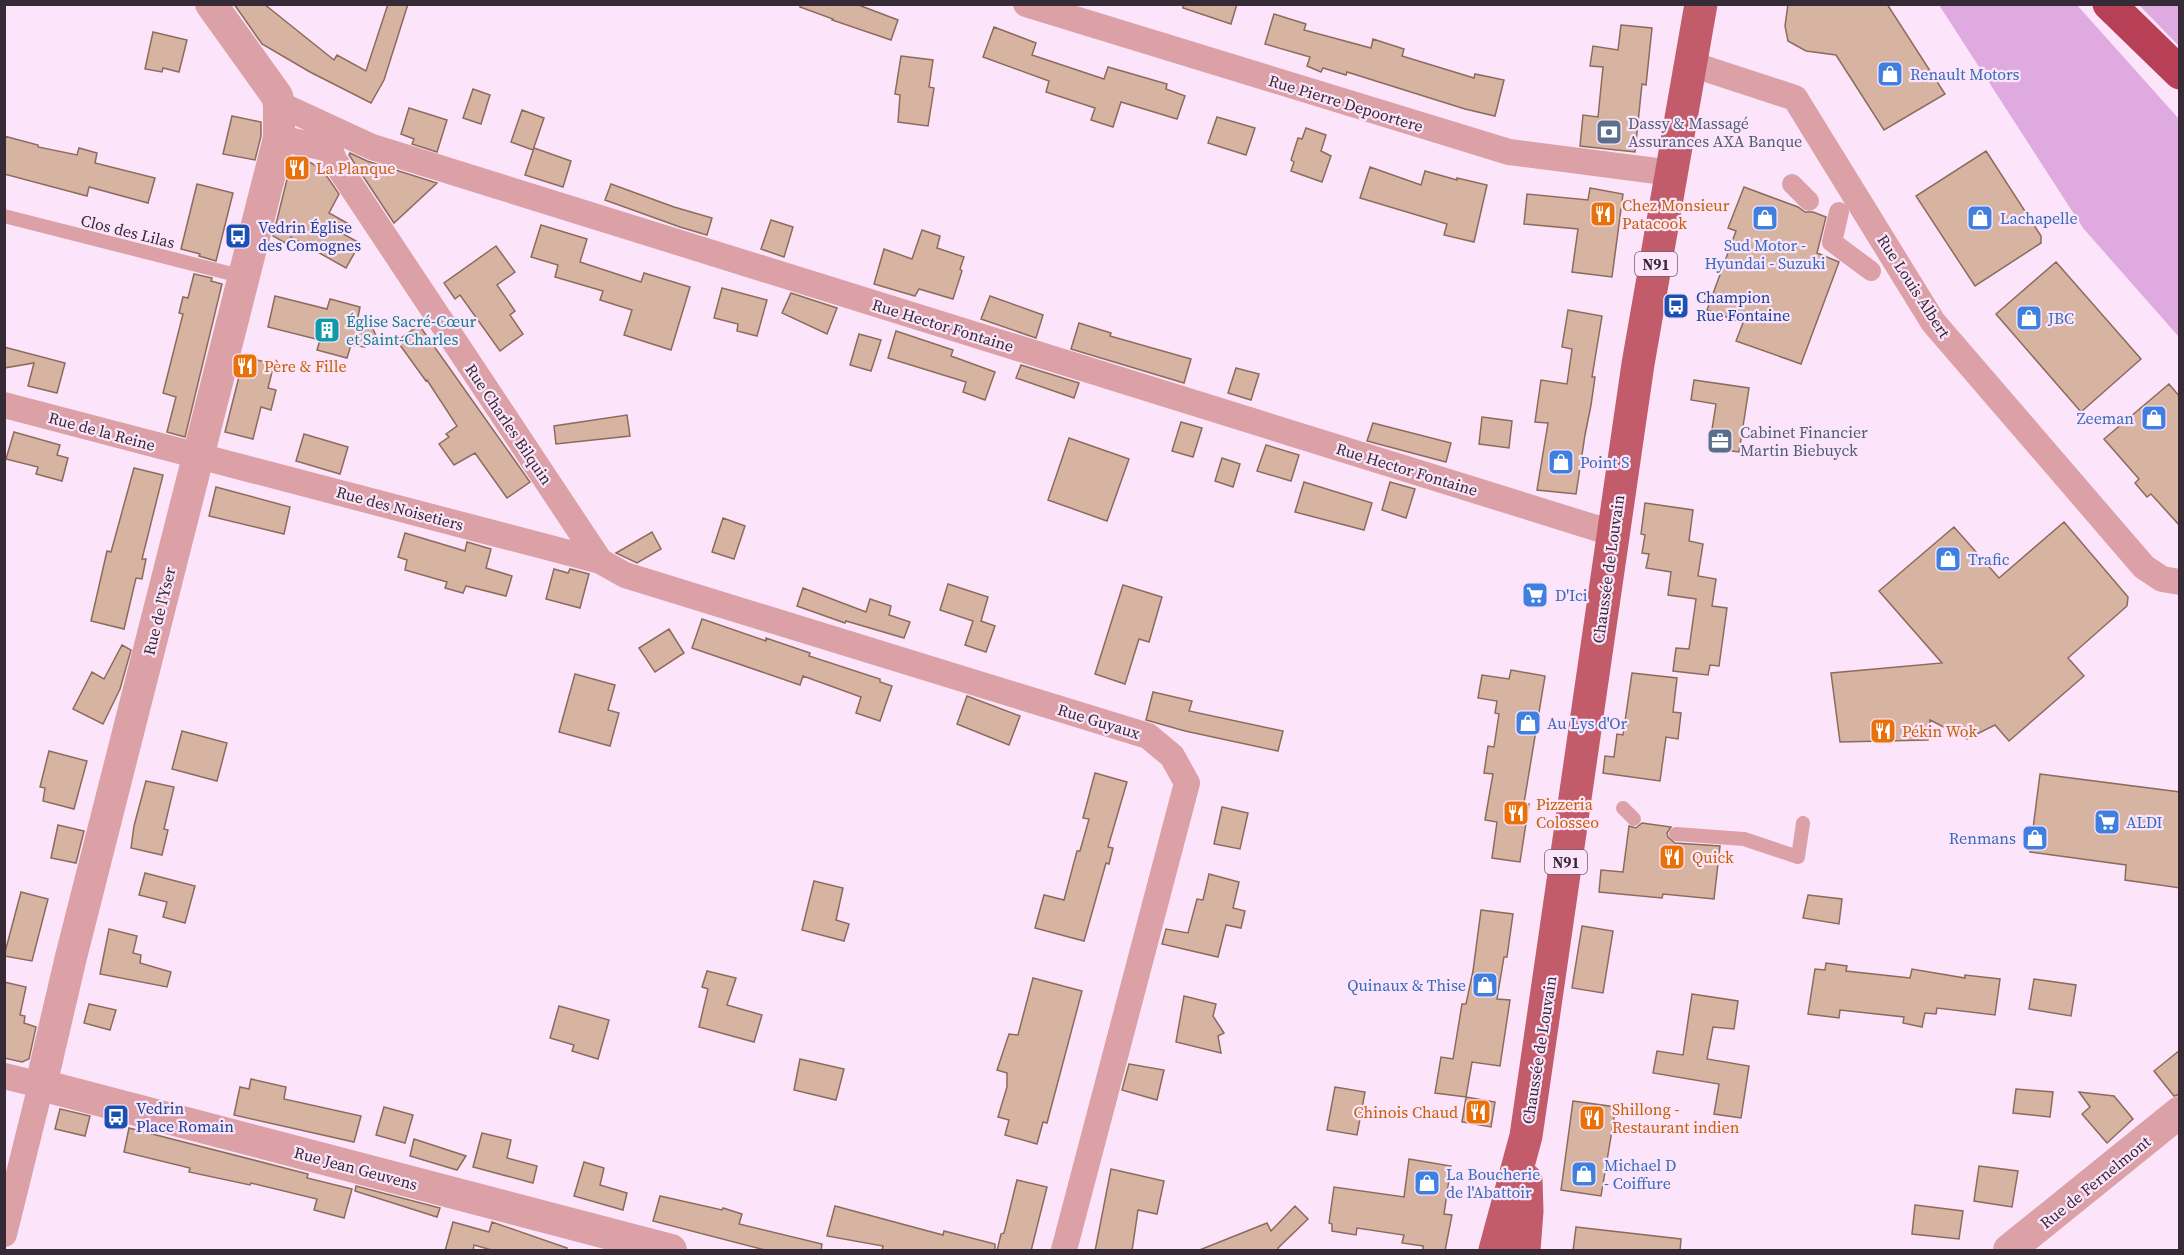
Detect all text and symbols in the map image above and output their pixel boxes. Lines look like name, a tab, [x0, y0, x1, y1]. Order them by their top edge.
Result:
shop icon: Renault Motors	[1875, 59, 1905, 89]
place label: Renault Motors	[1910, 63, 2020, 85]
street label: Rue Pierre Depoortere	[1266, 69, 1426, 137]
place label: Dassy & Massagé Assurances AXA Banque	[1628, 112, 1802, 152]
bank icon: Dassy & Massagé Assurances AXA Banque	[1594, 117, 1624, 147]
restaurant icon: La Planque	[282, 153, 312, 183]
place label: La Planque	[316, 157, 395, 179]
place label: Chez Monsieur Patacook	[1622, 194, 1730, 234]
restaurant icon: Chez Monsieur Patacook	[1588, 199, 1618, 229]
shop icon: Sud Motor - Hyundai - Suzuki	[1750, 203, 1780, 233]
shop icon: Lachapelle	[1965, 203, 1995, 233]
place label: Lachapelle	[2000, 207, 2078, 229]
street label: Clos des Lilas	[79, 209, 177, 253]
place label: Vedrin Église des Comognes	[258, 216, 361, 256]
bus stop icon: Vedrin Église des Comognes	[223, 221, 253, 251]
street label: Rue Louis Albert	[1872, 230, 1956, 343]
place label: Sud Motor - Hyundai - Suzuki	[1704, 234, 1826, 274]
road number: N91	[1635, 252, 1677, 276]
place label: Champion Rue Fontaine	[1696, 286, 1790, 326]
bus stop icon: Champion Rue Fontaine	[1661, 291, 1691, 321]
street label: Rue Hector Fontaine	[869, 293, 1017, 357]
shop icon: JBC	[2014, 303, 2044, 333]
place label: JBC	[2047, 307, 2074, 329]
place label: Église Sacré-Cœur et Saint-Charles	[346, 310, 477, 350]
building icon: Église Sacré-Cœur et Saint-Charles	[312, 315, 342, 345]
restaurant icon: Père & Fille	[230, 351, 260, 381]
place label: Père & Fille	[264, 355, 347, 377]
street label: Rue Charles Bilquin	[460, 359, 558, 489]
shop icon: Zeeman	[2139, 403, 2169, 433]
street label: Rue de la Reine	[46, 406, 158, 456]
place label: Zeeman	[2077, 407, 2134, 429]
place label: Cabinet Financier Martin Biebuyck	[1740, 421, 1868, 461]
office icon: Cabinet Financier Martin Biebuyck	[1705, 426, 1735, 456]
street label: Rue Hector Fontaine	[1333, 437, 1481, 501]
shop icon: Point S	[1546, 447, 1576, 477]
place label: Point S	[1580, 451, 1629, 473]
street label: Rue des Noisetiers	[334, 480, 466, 536]
street label: Chaussée de Louvain	[1587, 493, 1629, 645]
shop icon: Trafic	[1933, 544, 1963, 574]
place label: Trafic	[1968, 548, 2010, 570]
street label: Rue de l'Yser	[137, 564, 181, 657]
supermarket icon: D'Ici	[1520, 580, 1550, 610]
place label: D'Ici	[1555, 584, 1588, 606]
street label: Rue Guyaux	[1055, 698, 1143, 744]
shop icon: Au Lys d'Or	[1513, 708, 1543, 738]
place label: Au Lys d'Or	[1547, 712, 1628, 734]
restaurant icon: Pékin Wok	[1868, 716, 1898, 746]
place label: Pékin Wok	[1902, 720, 1977, 742]
place label: Pizzeria Colosseo	[1536, 793, 1599, 833]
restaurant icon: Pizzeria Colosseo	[1501, 798, 1531, 828]
supermarket icon: ALDI	[2092, 807, 2122, 837]
place label: ALDI	[2126, 811, 2163, 833]
shop icon: Renmans	[2020, 823, 2050, 853]
place label: Renmans	[1949, 827, 2016, 849]
restaurant icon: Quick	[1657, 842, 1687, 872]
place label: Quick	[1692, 846, 1734, 868]
road number: N91	[1545, 850, 1587, 874]
shop icon: Quinaux & Thise	[1470, 970, 1500, 1000]
place label: Quinaux & Thise	[1347, 974, 1466, 996]
street label: Chaussée de Louvain	[1516, 974, 1562, 1126]
place label: Vedrin Place Romain	[136, 1097, 234, 1137]
restaurant icon: Chinois Chaud	[1463, 1097, 1493, 1127]
place label: Shillong - Restaurant indien	[1612, 1098, 1740, 1138]
place label: Chinois Chaud	[1354, 1101, 1458, 1123]
bus stop icon: Vedrin Place Romain	[101, 1102, 131, 1132]
restaurant icon: Shillong - Restaurant indien	[1577, 1103, 1607, 1133]
street label: Rue de Fernelmont	[2035, 1130, 2155, 1233]
street label: Rue Jean Geuvens	[292, 1141, 420, 1195]
place label: Michael D - Coiffure	[1604, 1154, 1676, 1194]
shop icon: Michael D - Coiffure	[1569, 1159, 1599, 1189]
place label: La Boucherie de l'Abattoir	[1446, 1163, 1540, 1203]
shop icon: La Boucherie de l'Abattoir	[1412, 1168, 1442, 1198]

